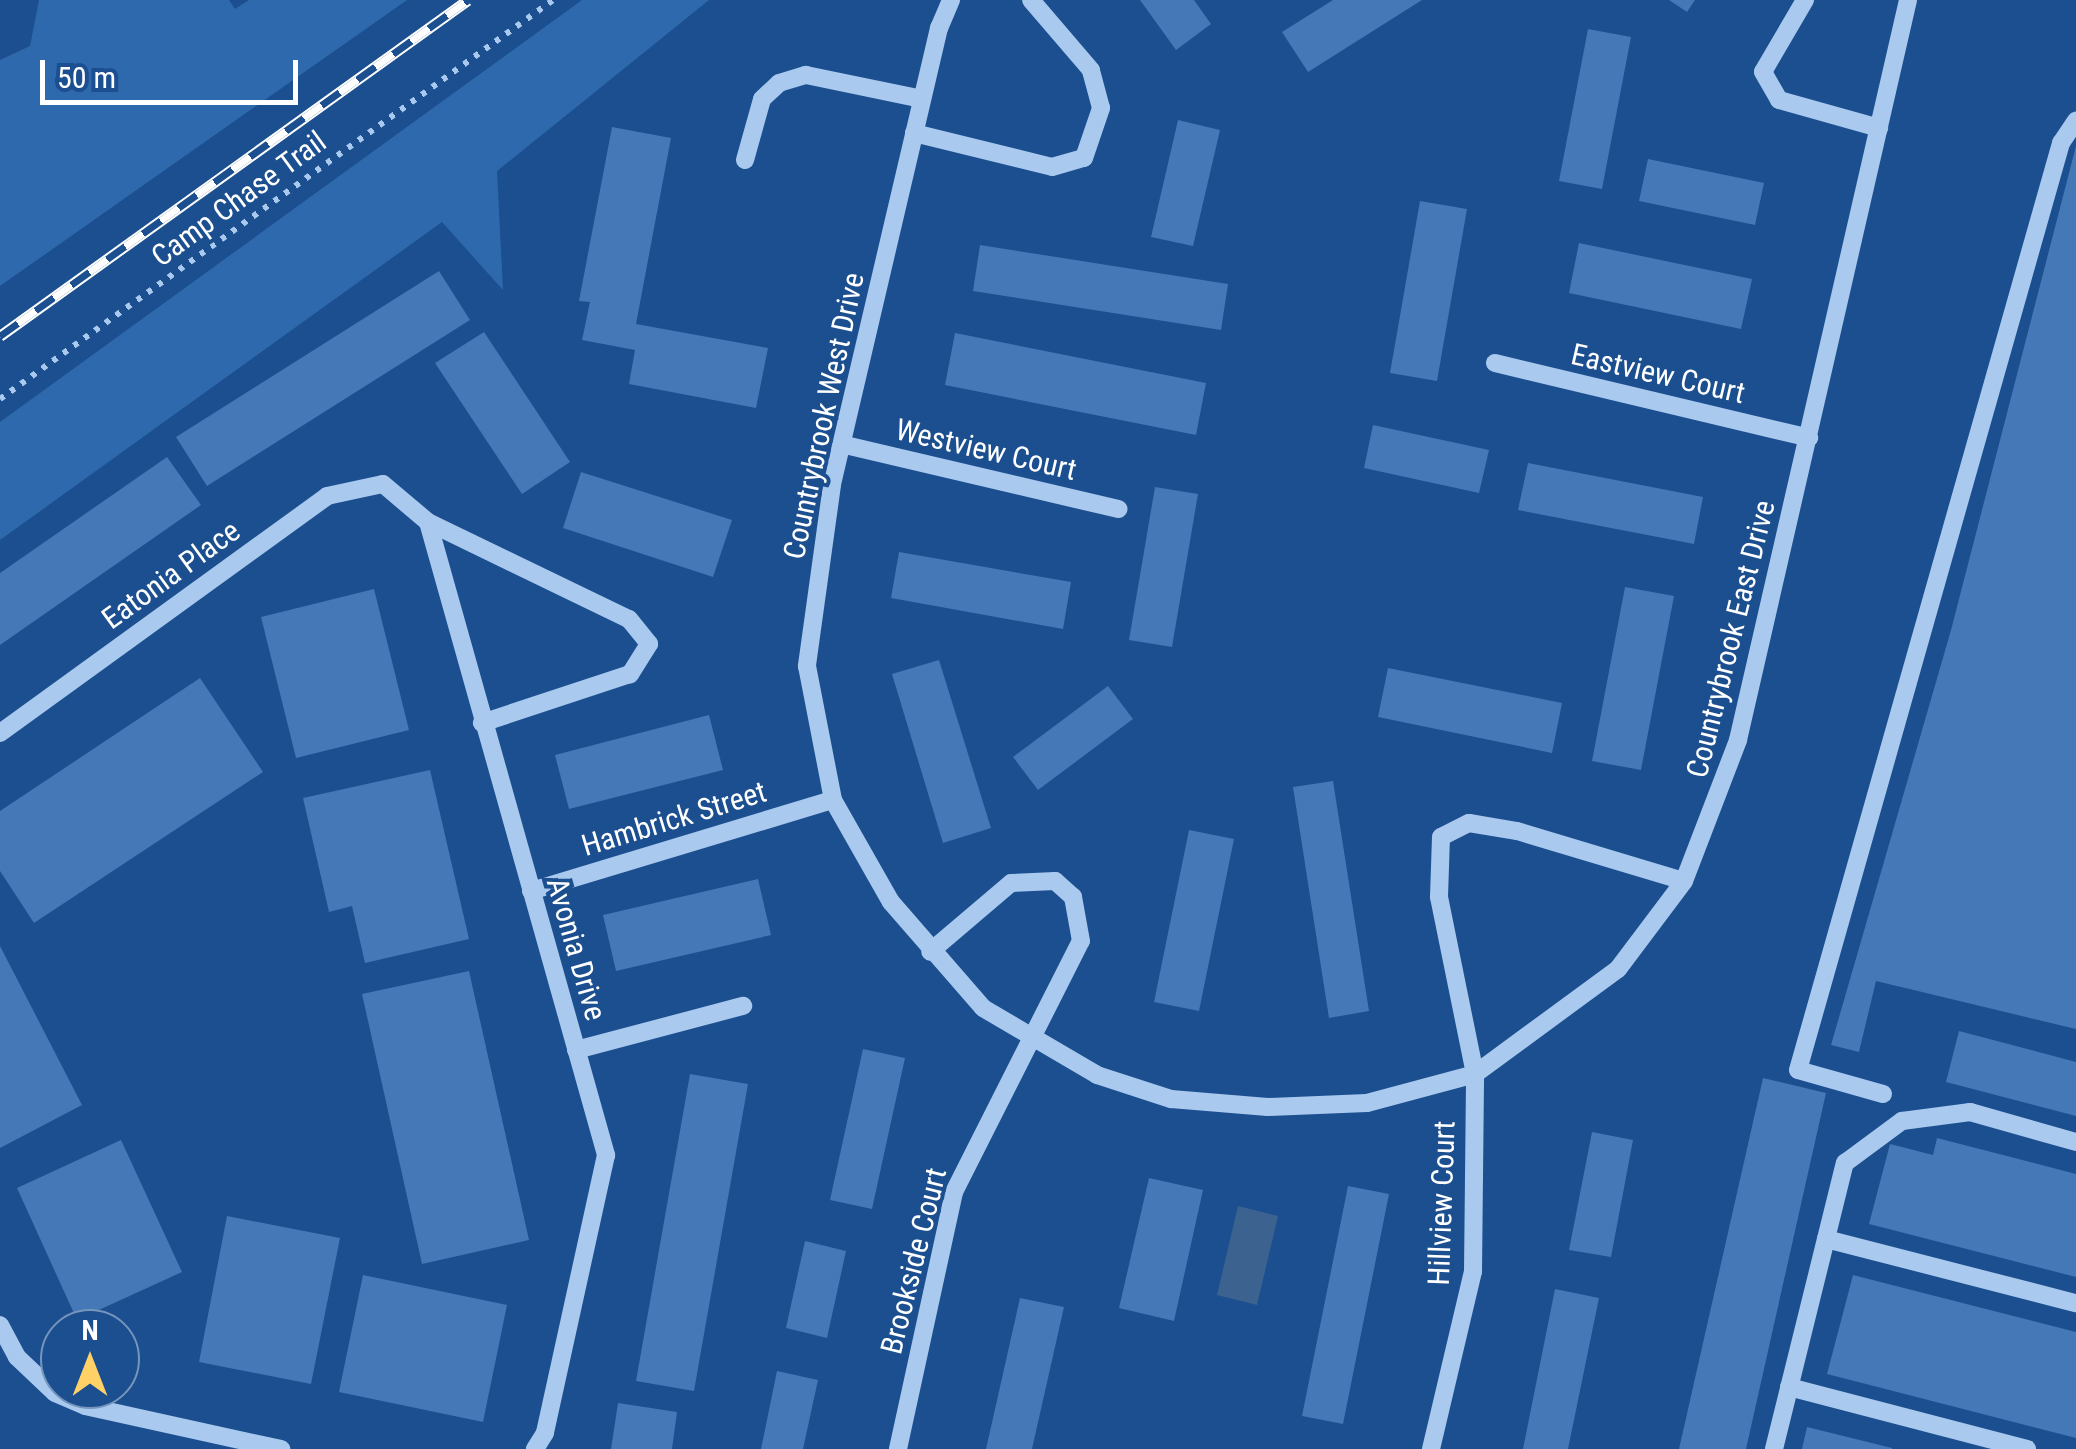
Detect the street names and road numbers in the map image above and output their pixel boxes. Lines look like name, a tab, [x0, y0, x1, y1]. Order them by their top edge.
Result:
street label: Camp Chase Trail	[145, 123, 333, 275]
street label: Countrybrook West Drive	[776, 270, 872, 562]
street label: Eastview Court	[1568, 337, 1748, 411]
street label: Westview Court	[892, 412, 1080, 488]
street label: Countrybrook East Drive	[1679, 497, 1783, 781]
street label: Eatonia Place	[95, 513, 247, 637]
street label: Hambrick Street	[577, 774, 771, 864]
street label: Avonia Drive	[538, 873, 614, 1025]
street label: Hillview Court	[1421, 1120, 1463, 1286]
street label: Brookside Court	[873, 1164, 955, 1358]

